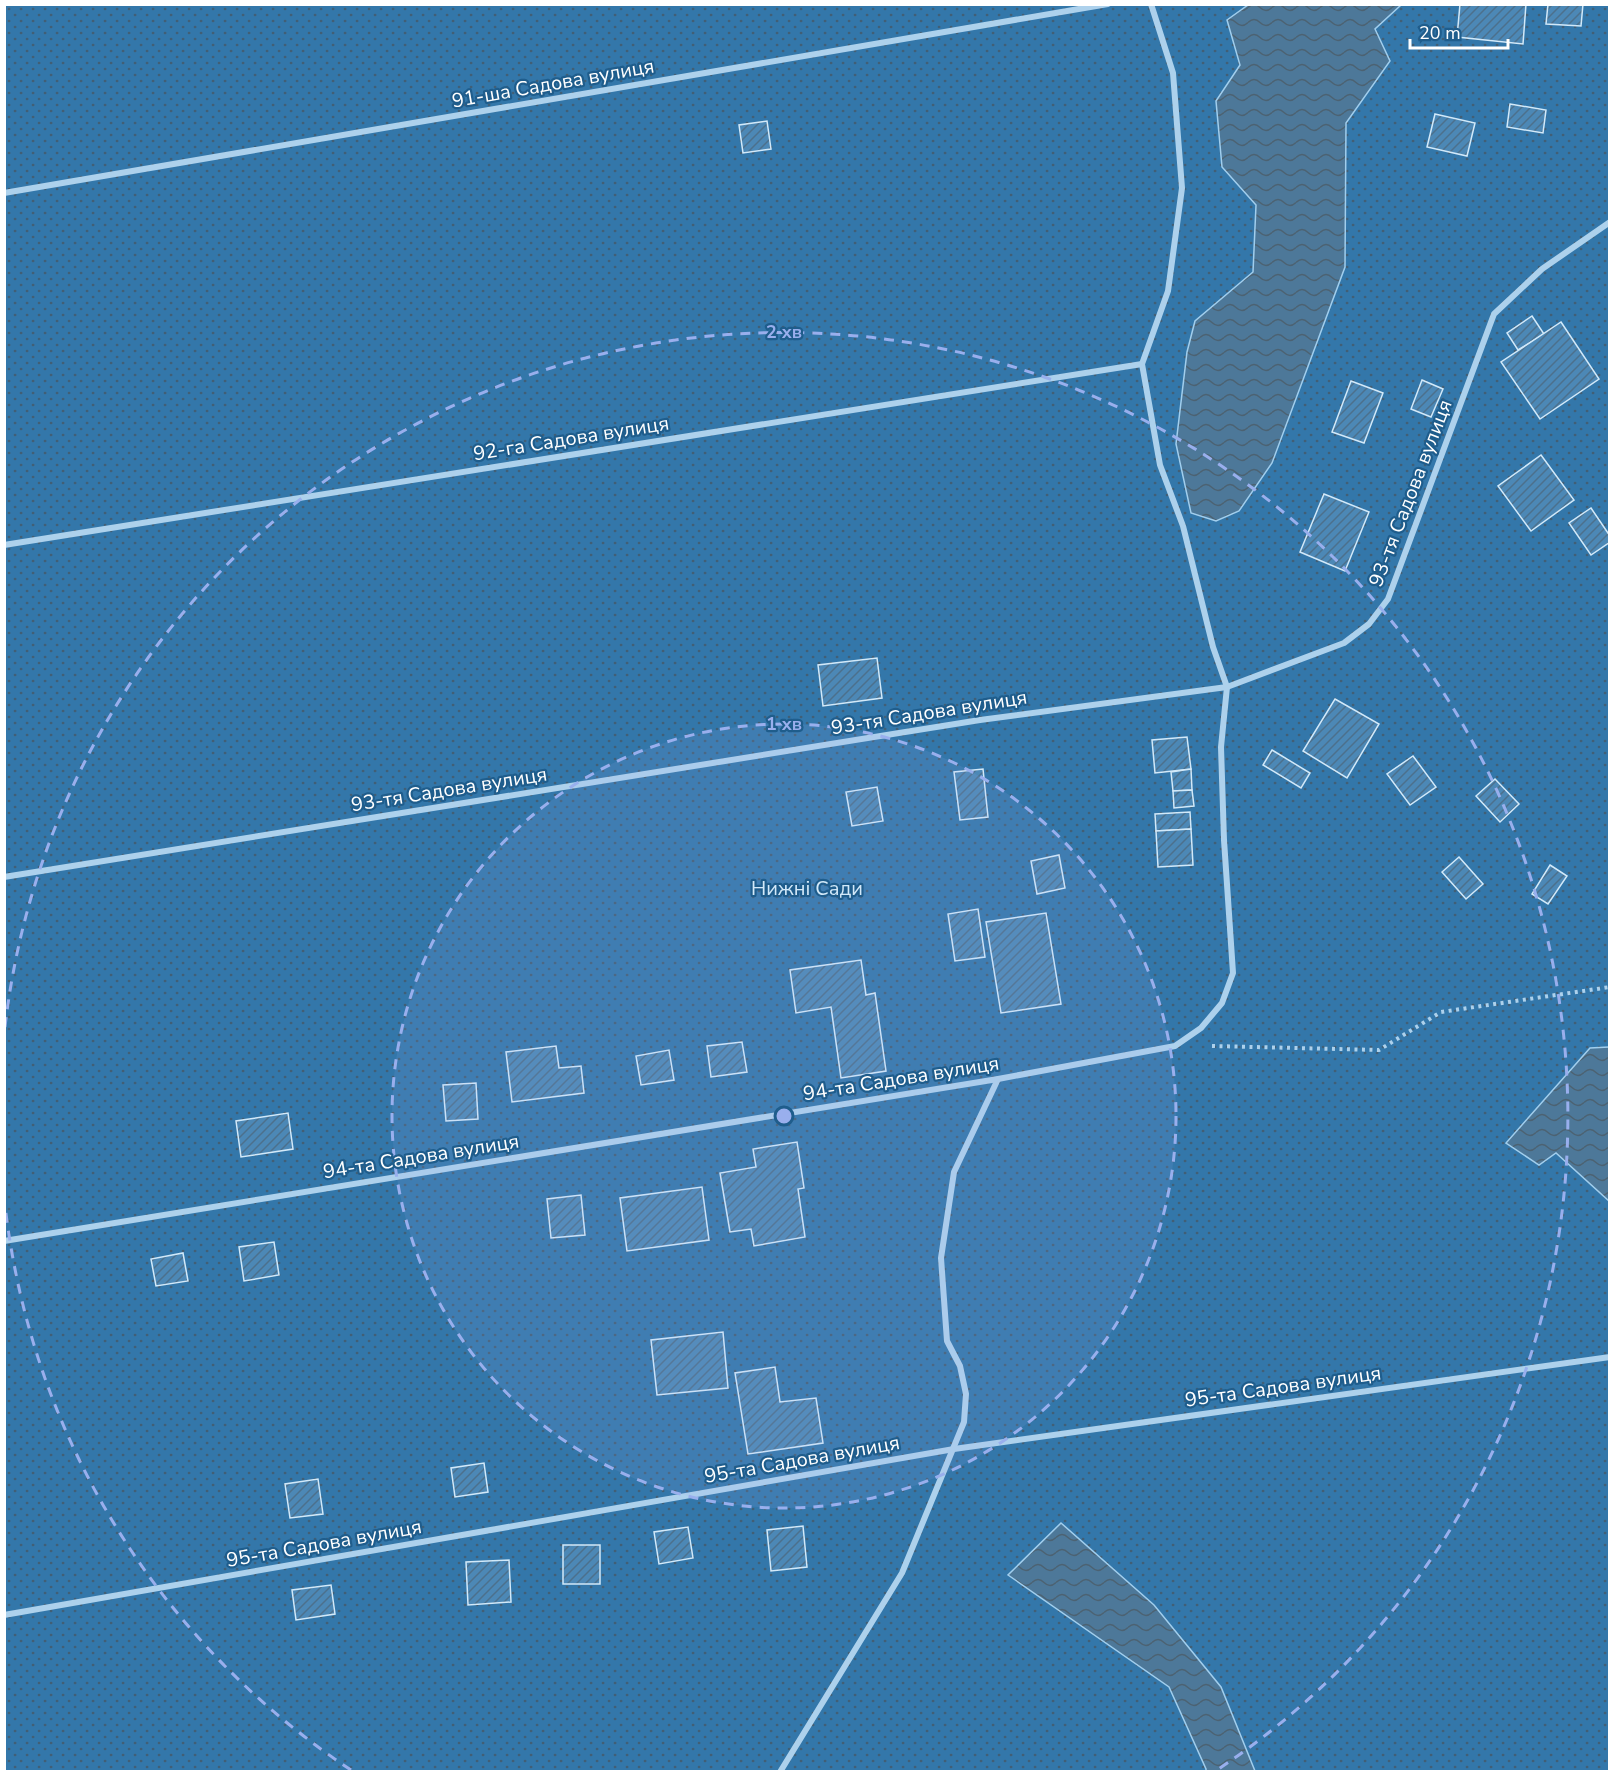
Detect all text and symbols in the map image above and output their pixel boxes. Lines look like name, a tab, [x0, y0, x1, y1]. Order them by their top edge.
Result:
scale bar	[1410, 12, 1508, 50]
text: 20 m	[1419, 21, 1461, 45]
street label: 91-ша Садова вулиця	[450, 52, 656, 115]
text: 2 хв	[766, 320, 802, 344]
street label: 93-тя Садова вулиця	[1362, 396, 1459, 590]
street label: 92-га Садова вулиця	[471, 410, 671, 467]
street label: 93-тя Садова вулиця	[829, 684, 1029, 741]
text: 1 хв	[766, 712, 802, 736]
street label: 93-тя Садова вулиця	[349, 761, 549, 818]
park label: Нижні Сади	[751, 875, 863, 902]
street label: 94-та Садова вулиця	[801, 1050, 1001, 1107]
centre of rings	[774, 1106, 794, 1126]
street label: 94-та Садова вулиця	[321, 1128, 521, 1185]
street label: 95-та Садова вулиця	[1183, 1359, 1383, 1414]
street label: 95-та Садова вулиця	[702, 1429, 902, 1490]
street label: 95-та Садова вулиця	[224, 1513, 424, 1574]

